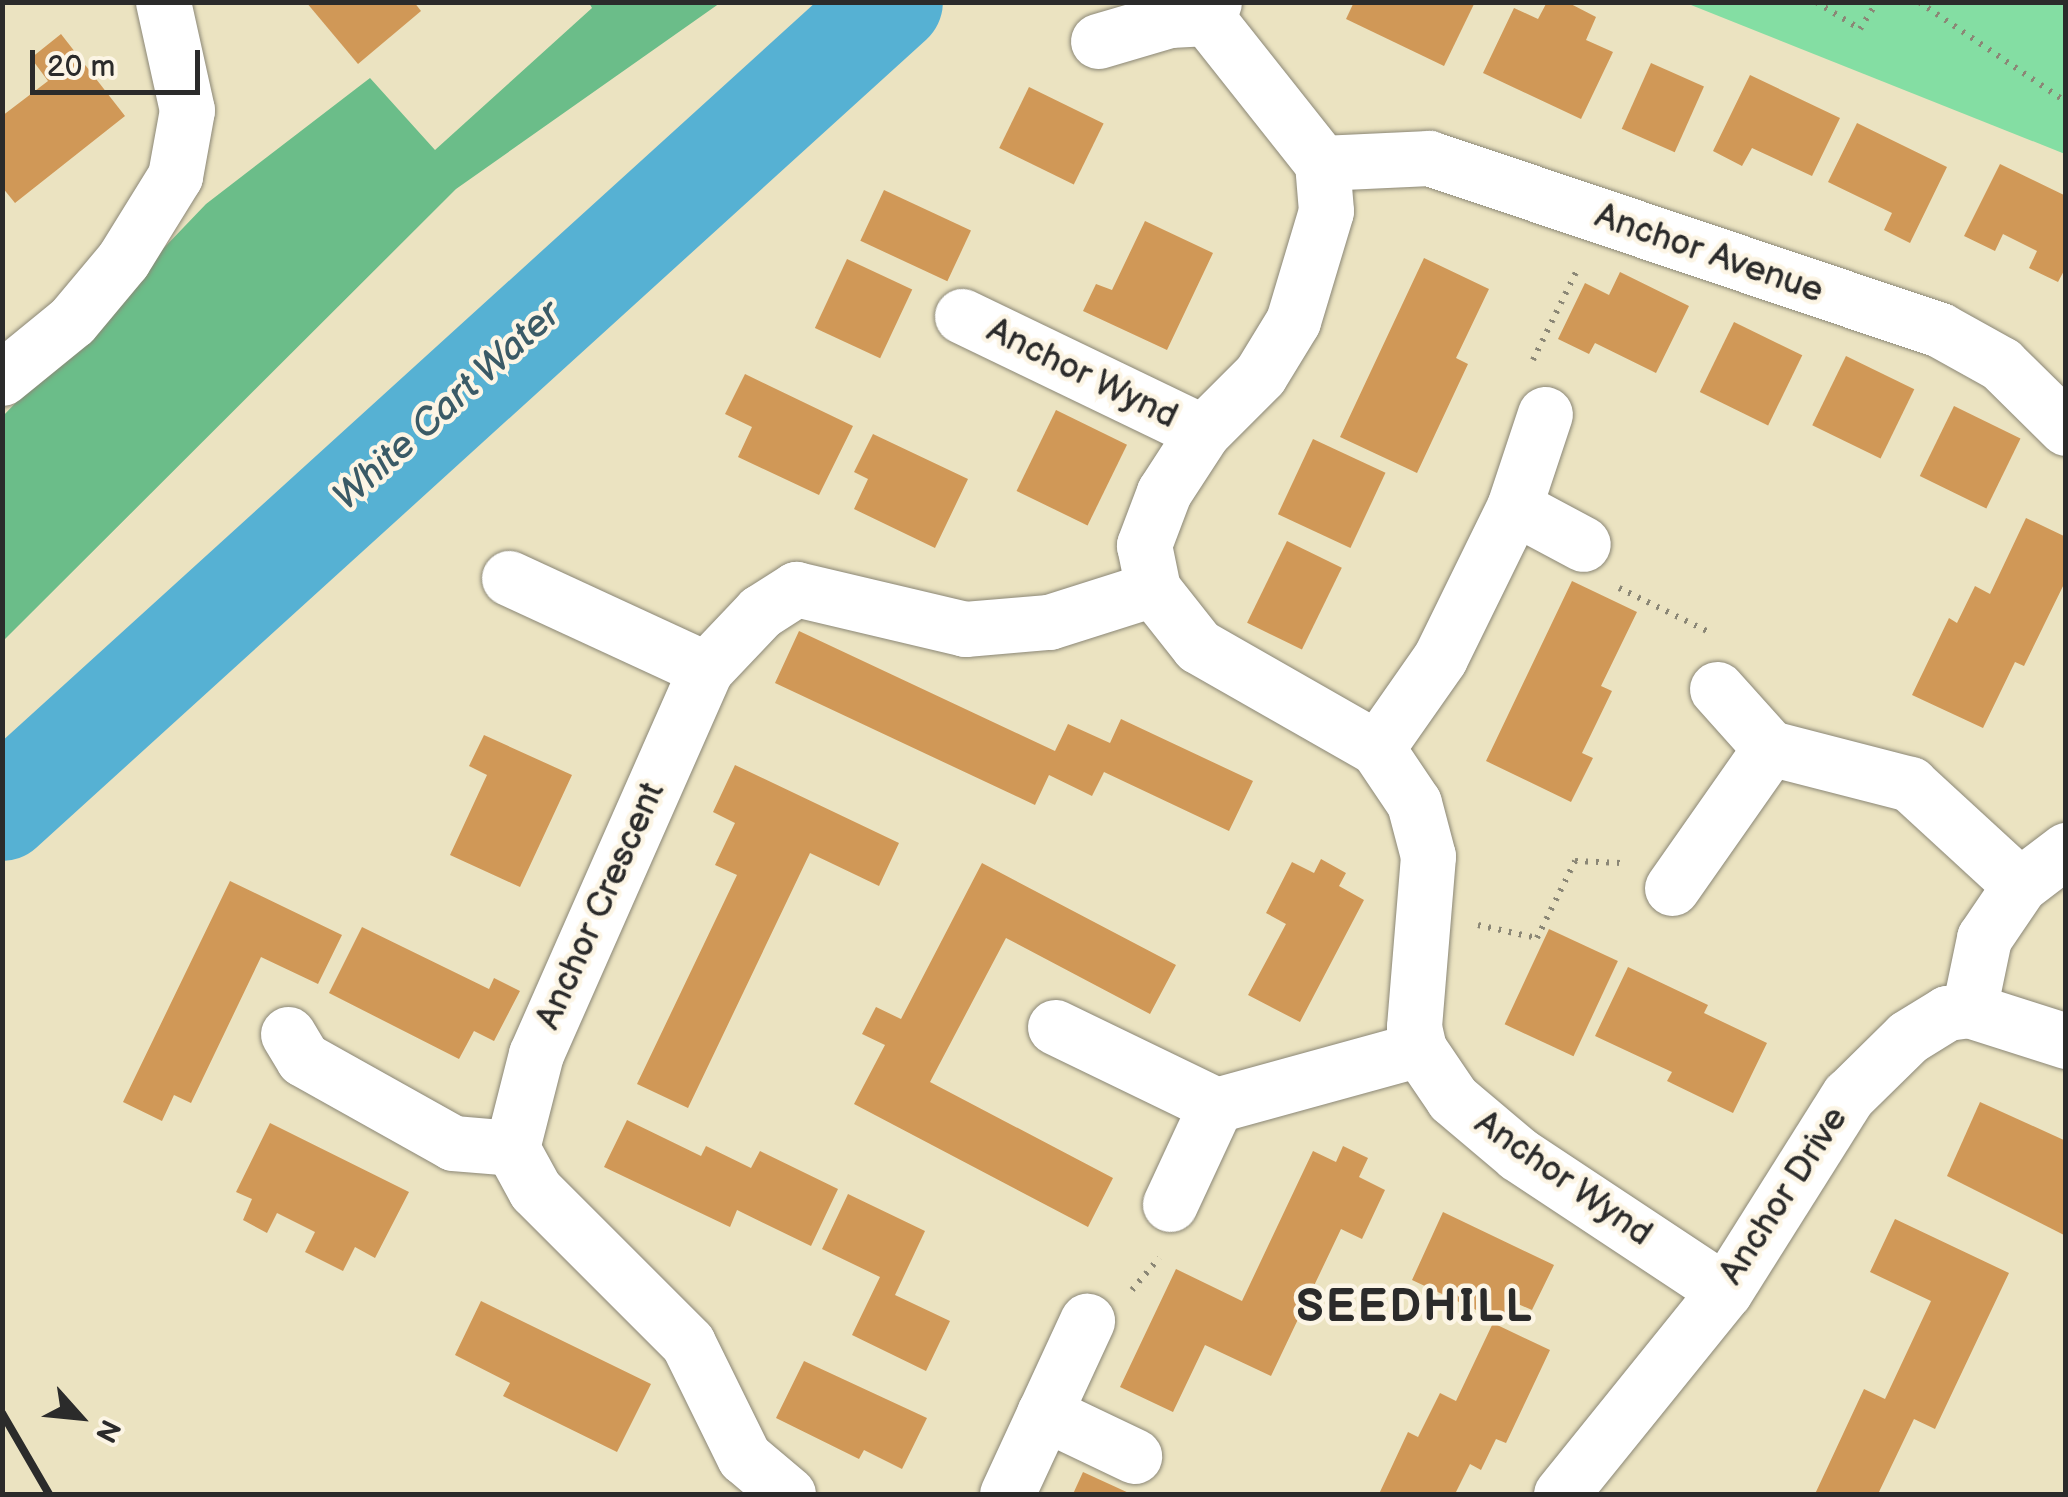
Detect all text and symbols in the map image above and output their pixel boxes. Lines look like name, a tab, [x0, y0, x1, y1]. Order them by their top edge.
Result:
scale bar	[35, 30, 205, 92]
text: 20 m	[47, 49, 115, 85]
street label: Anchor Avenue	[1589, 195, 1829, 313]
water label: White Cart Water	[323, 291, 571, 521]
street label: Anchor Wynd	[979, 309, 1185, 439]
street label: Anchor Crescent	[528, 776, 674, 1036]
street label: Anchor Drive	[1711, 1099, 1857, 1293]
street label: Anchor Wynd	[1466, 1102, 1660, 1256]
district label: SEEDHILL	[1296, 1281, 1534, 1335]
north arrow	[30, 1367, 130, 1467]
text: N	[88, 1414, 127, 1448]

